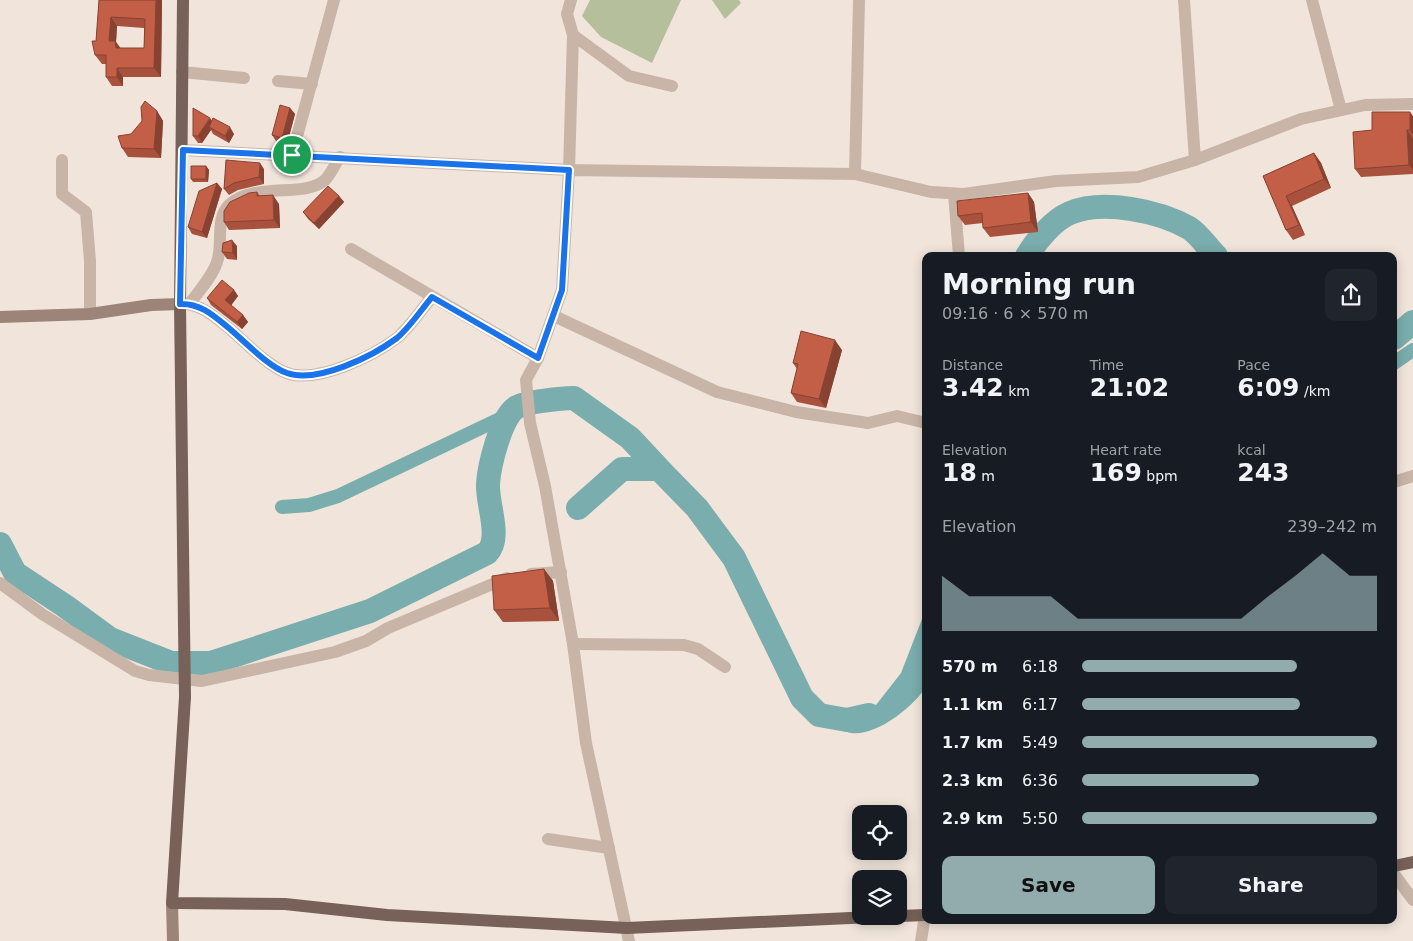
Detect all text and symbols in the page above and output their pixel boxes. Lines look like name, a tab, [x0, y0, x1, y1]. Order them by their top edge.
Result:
pin	[271, 134, 313, 176]
icon: arrive	[278, 141, 306, 169]
text: Morning run	[942, 268, 1136, 301]
button: share	[1325, 269, 1377, 321]
text: 09:16 · 6 × 570 m	[942, 304, 1088, 323]
text: Distance	[942, 357, 1003, 373]
text: Time	[1090, 357, 1124, 373]
text: Pace	[1237, 357, 1270, 373]
text: 3.42	[942, 373, 1004, 402]
text: 21:02	[1090, 373, 1169, 402]
text: 6:09	[1237, 373, 1300, 402]
text: km	[1004, 383, 1030, 399]
text: /km	[1300, 383, 1330, 399]
text: Elevation	[942, 442, 1007, 458]
text: Heart rate	[1090, 442, 1162, 458]
text: kcal	[1237, 442, 1266, 458]
text: 18	[942, 458, 977, 487]
text: 169	[1090, 458, 1142, 487]
text: 243	[1237, 458, 1290, 487]
text: m	[977, 468, 995, 484]
text: bpm	[1142, 468, 1178, 484]
text: Elevation	[942, 517, 1016, 536]
text: 239–242 m	[1287, 517, 1377, 536]
text: 570 m	[942, 657, 998, 676]
text: 6:18	[1022, 657, 1058, 676]
text: 1.1 km	[942, 695, 1003, 714]
text: 6:17	[1022, 695, 1058, 714]
text: 1.7 km	[942, 733, 1003, 752]
text: 5:49	[1022, 733, 1058, 752]
text: 2.3 km	[942, 771, 1003, 790]
text: 6:36	[1022, 771, 1058, 790]
map controls	[852, 805, 907, 925]
button: locate	[852, 805, 907, 860]
text: 2.9 km	[942, 809, 1003, 828]
text: 5:50	[1022, 809, 1058, 828]
button: Save	[942, 856, 1155, 914]
button: Share	[1165, 856, 1377, 914]
button: layers	[852, 870, 907, 925]

